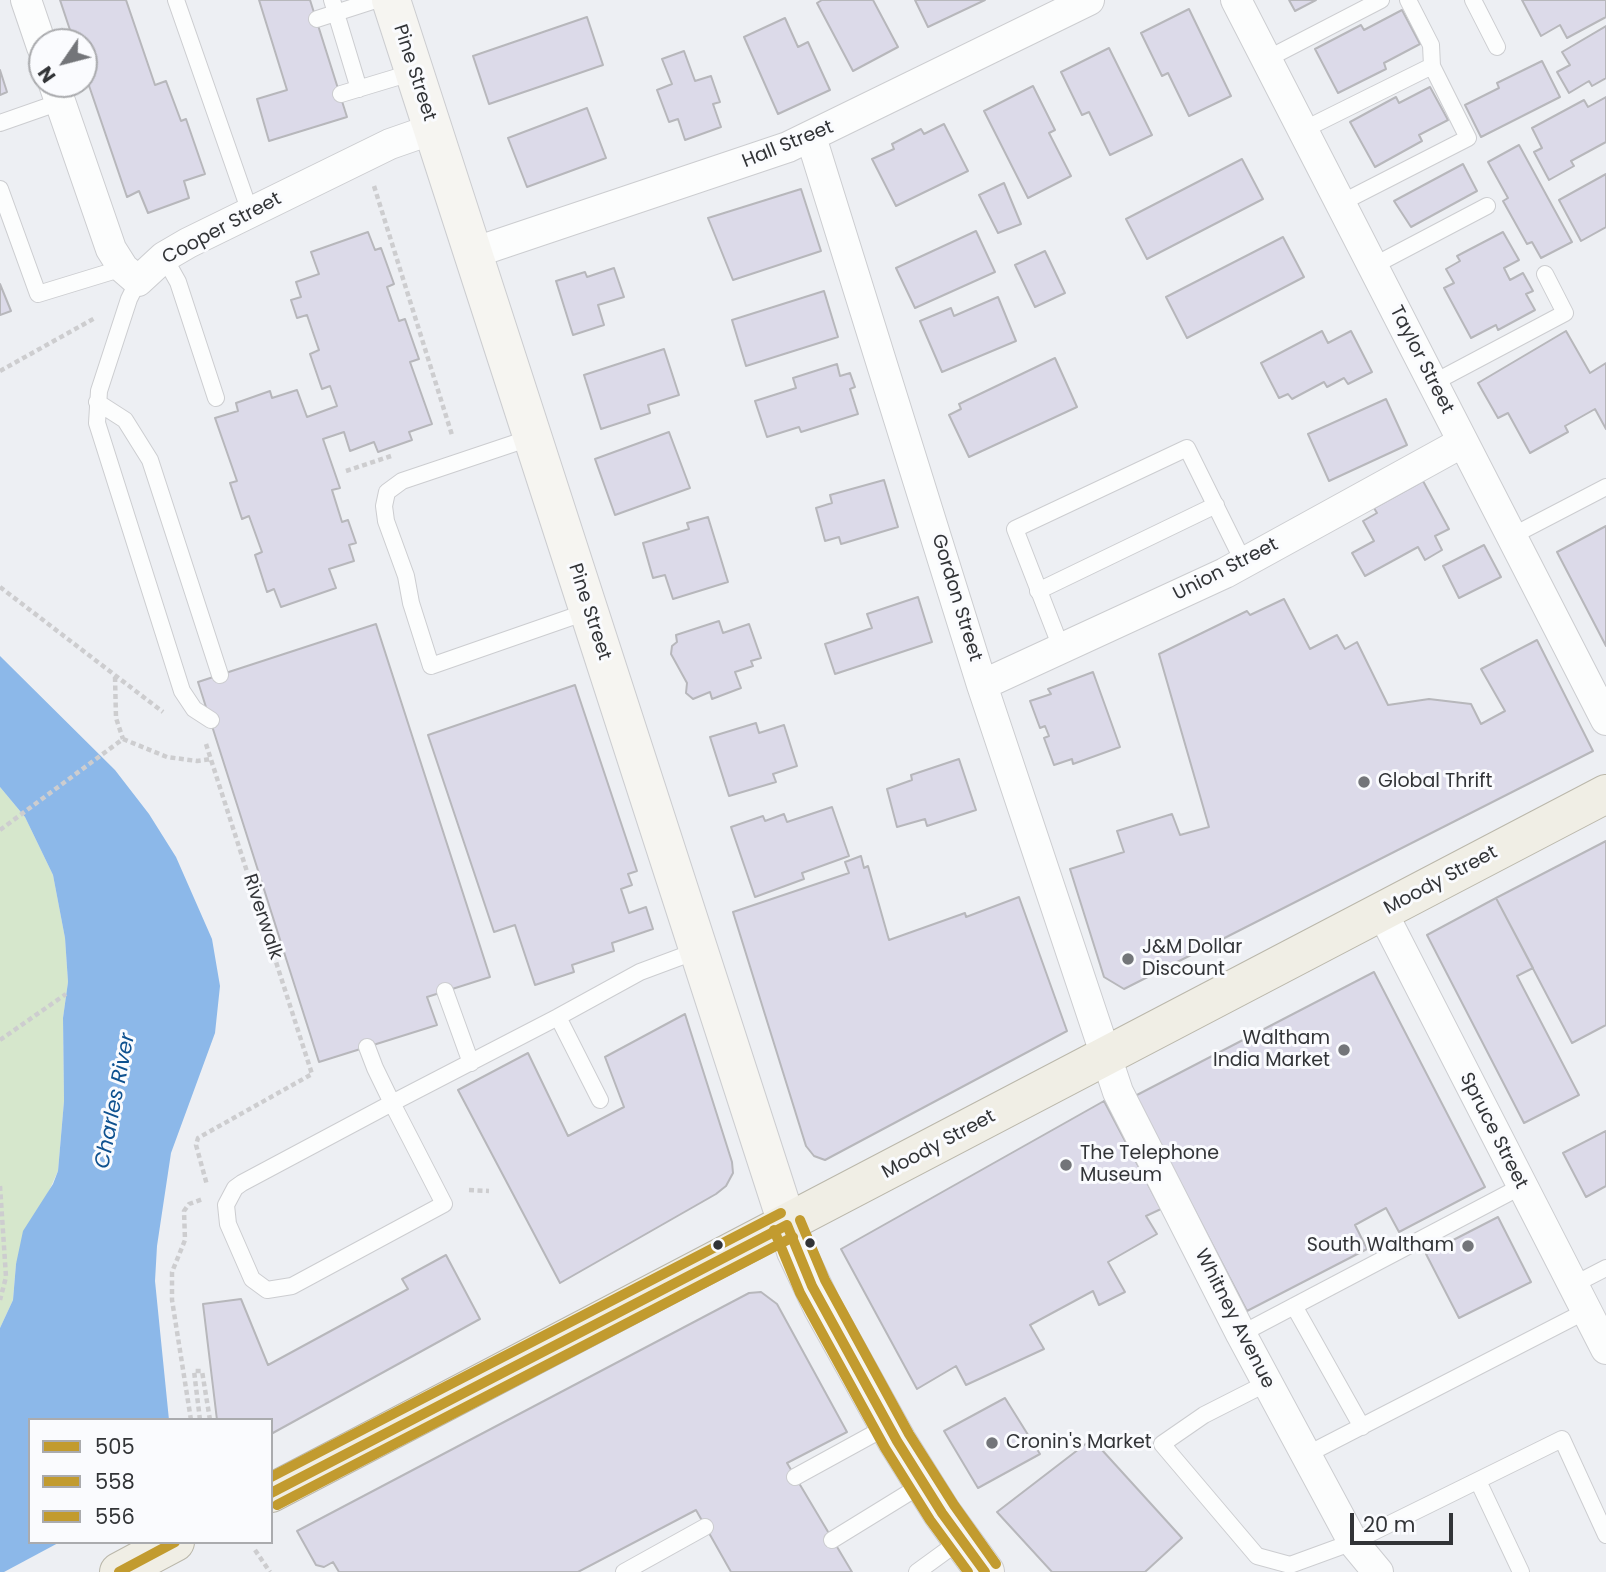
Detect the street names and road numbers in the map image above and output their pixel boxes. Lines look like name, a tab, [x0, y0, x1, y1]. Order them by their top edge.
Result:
street label: Pine Street	[388, 22, 440, 124]
street label: Hall Street	[739, 116, 837, 174]
street label: Cooper Street	[159, 188, 285, 270]
street label: Taylor Street	[1384, 302, 1458, 418]
street label: Gordon Street	[926, 532, 986, 664]
street label: Union Street	[1170, 534, 1282, 606]
street label: Pine Street	[563, 561, 615, 663]
street label: Moody Street	[1380, 842, 1502, 920]
street label: Riverwalk	[237, 871, 287, 963]
street label: Spruce Street	[1454, 1069, 1532, 1193]
street label: Moody Street	[878, 1106, 1000, 1184]
street label: Whitney Avenue	[1189, 1246, 1279, 1392]

